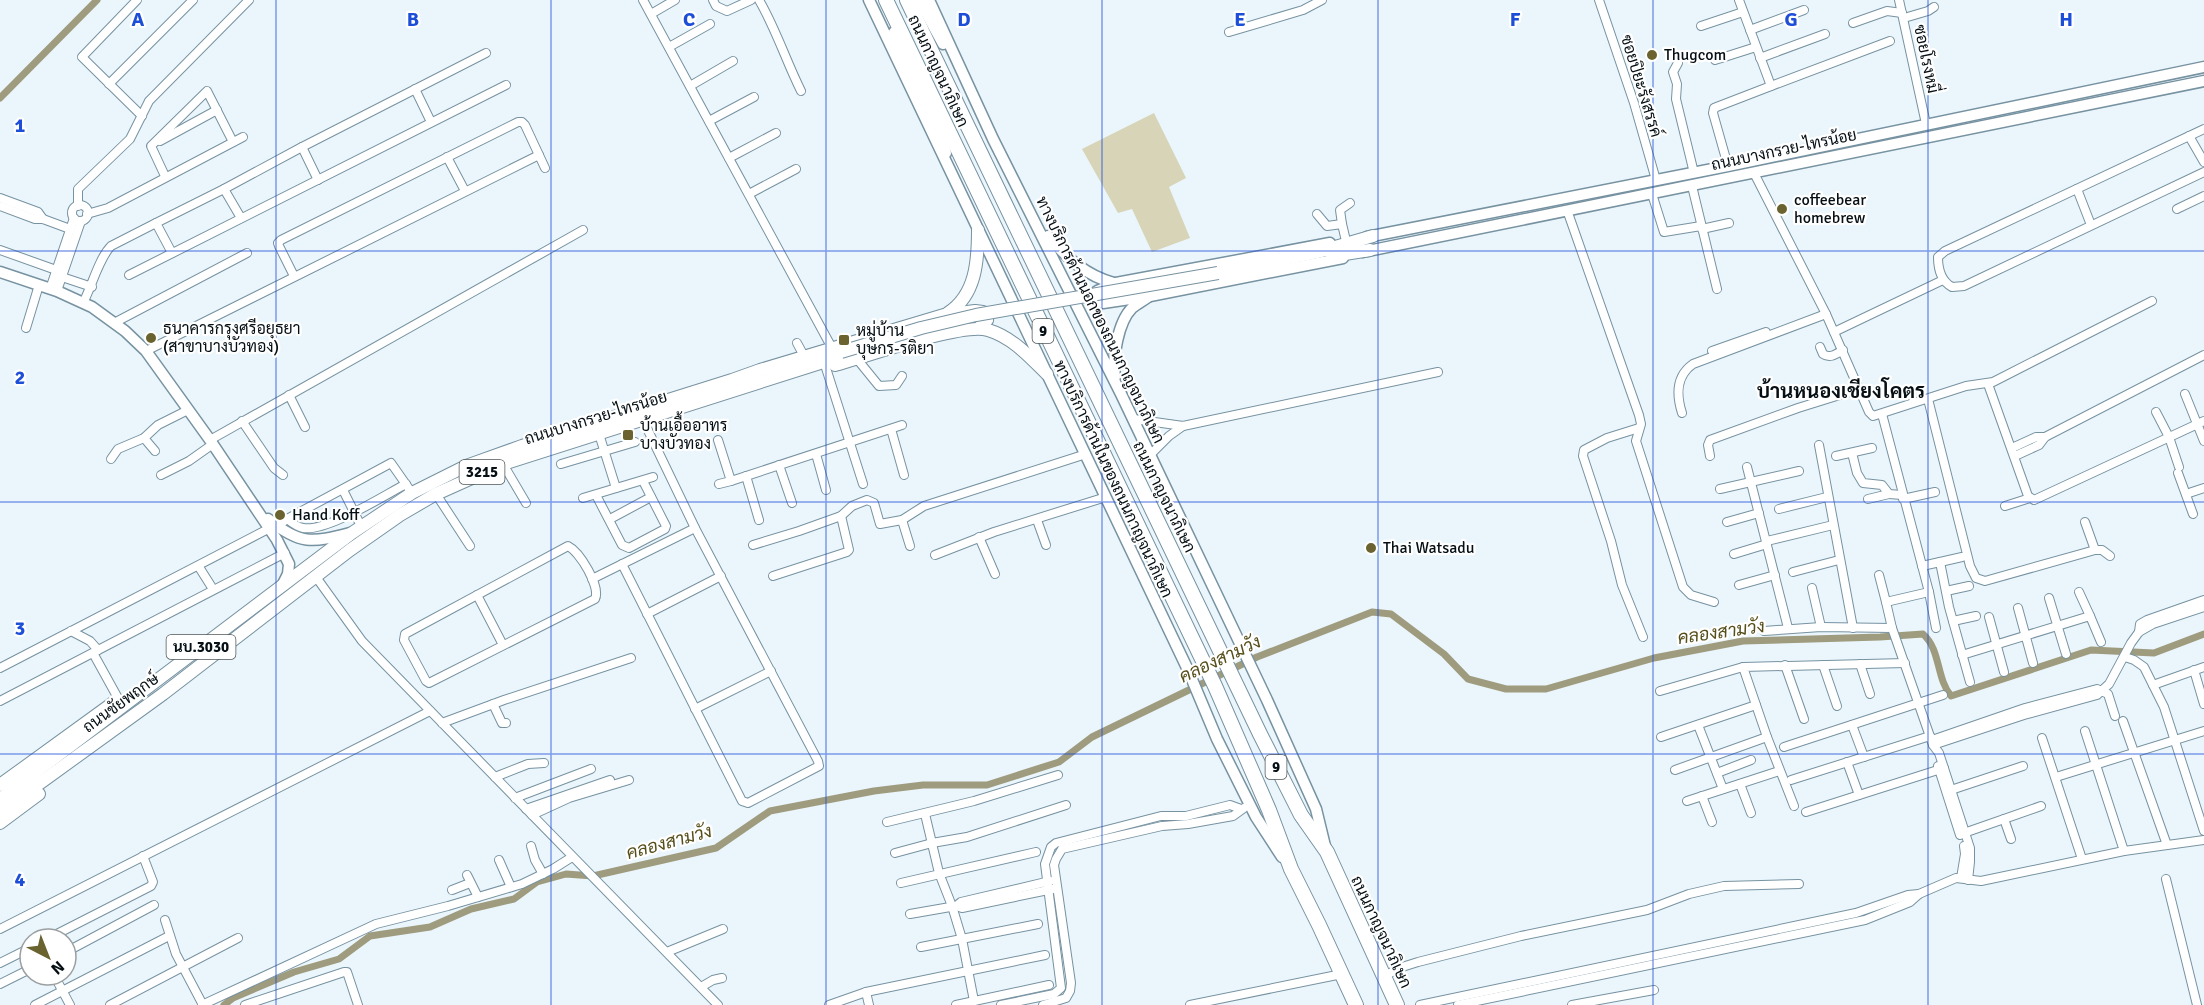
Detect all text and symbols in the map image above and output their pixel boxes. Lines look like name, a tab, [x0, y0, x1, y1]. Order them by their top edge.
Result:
text: A	[132, 7, 145, 32]
text: B	[407, 7, 419, 32]
text: C	[683, 7, 695, 32]
text: D	[957, 7, 971, 32]
text: E	[1234, 7, 1246, 32]
text: F	[1510, 7, 1521, 32]
text: G	[1784, 7, 1798, 32]
text: H	[2059, 7, 2073, 32]
street label: ถนนกาญจนาภิเษก	[903, 12, 973, 130]
street label: ซอยโรงหมี่	[1909, 22, 1948, 95]
street label: ซอยปิยะรังสรรค์	[1616, 32, 1669, 140]
place label: Thugcom	[1664, 45, 1726, 65]
marker: Thugcom	[1645, 48, 1659, 62]
text: 1	[15, 113, 26, 138]
street label: ถนนบางกรวย-ไทรน้อย	[1709, 123, 1859, 175]
place label: coffeebear homebrew	[1794, 190, 1866, 228]
street label: ทางบริการด้านนอกของถนนกาญจนาภิเษก	[1031, 193, 1170, 447]
marker: coffeebear homebrew	[1775, 202, 1789, 216]
place label: ธนาคารกรุงศรีอยุธยา (สาขาบางบัวทอง)	[163, 317, 301, 357]
road number: 9	[1032, 319, 1054, 343]
place label: หมู่บ้าน บุษกร-รติยา	[856, 320, 934, 360]
marker: ธนาคารกรุงศรีอยุธยา (สาขาบางบัวทอง)	[144, 331, 158, 345]
marker: หมู่บ้าน บุษกร-รติยา	[837, 333, 851, 347]
street label: ทางบริการด้านในของถนนกาญจนาภิเษก	[1049, 357, 1177, 601]
text: 2	[15, 365, 25, 390]
district label: บ้านหนองเชียงโคตร	[1757, 377, 1925, 404]
street label: ถนนบางกรวย-ไทรน้อย	[522, 385, 670, 449]
place label: บ้านเอื้ออาทร บางบัวทอง	[640, 411, 728, 454]
marker: บ้านเอื้ออาทร บางบัวทอง	[621, 428, 635, 442]
street label: ถนนกาญจนาภิเษก	[1129, 438, 1199, 556]
road number: 3215	[460, 460, 504, 484]
place label: Hand Koff	[292, 505, 360, 525]
marker: Hand Koff	[273, 508, 287, 522]
place label: Thai Watsadu	[1383, 538, 1474, 558]
marker: Thai Watsadu	[1364, 541, 1378, 555]
water label: คลองสามวัง	[1676, 615, 1766, 649]
text: 3	[15, 616, 25, 641]
water label: คลองสามวัง	[1176, 631, 1264, 687]
road number: นบ.3030	[166, 635, 236, 659]
street label: ถนนชัยพฤกษ์	[77, 666, 163, 737]
road number: 9	[1266, 755, 1286, 779]
water label: คลองสามวัง	[624, 820, 714, 864]
text: 4	[15, 867, 26, 892]
street label: ถนนกาญจนาภิเษก	[1346, 873, 1416, 991]
north arrow	[18, 927, 78, 987]
text: N	[47, 956, 68, 979]

